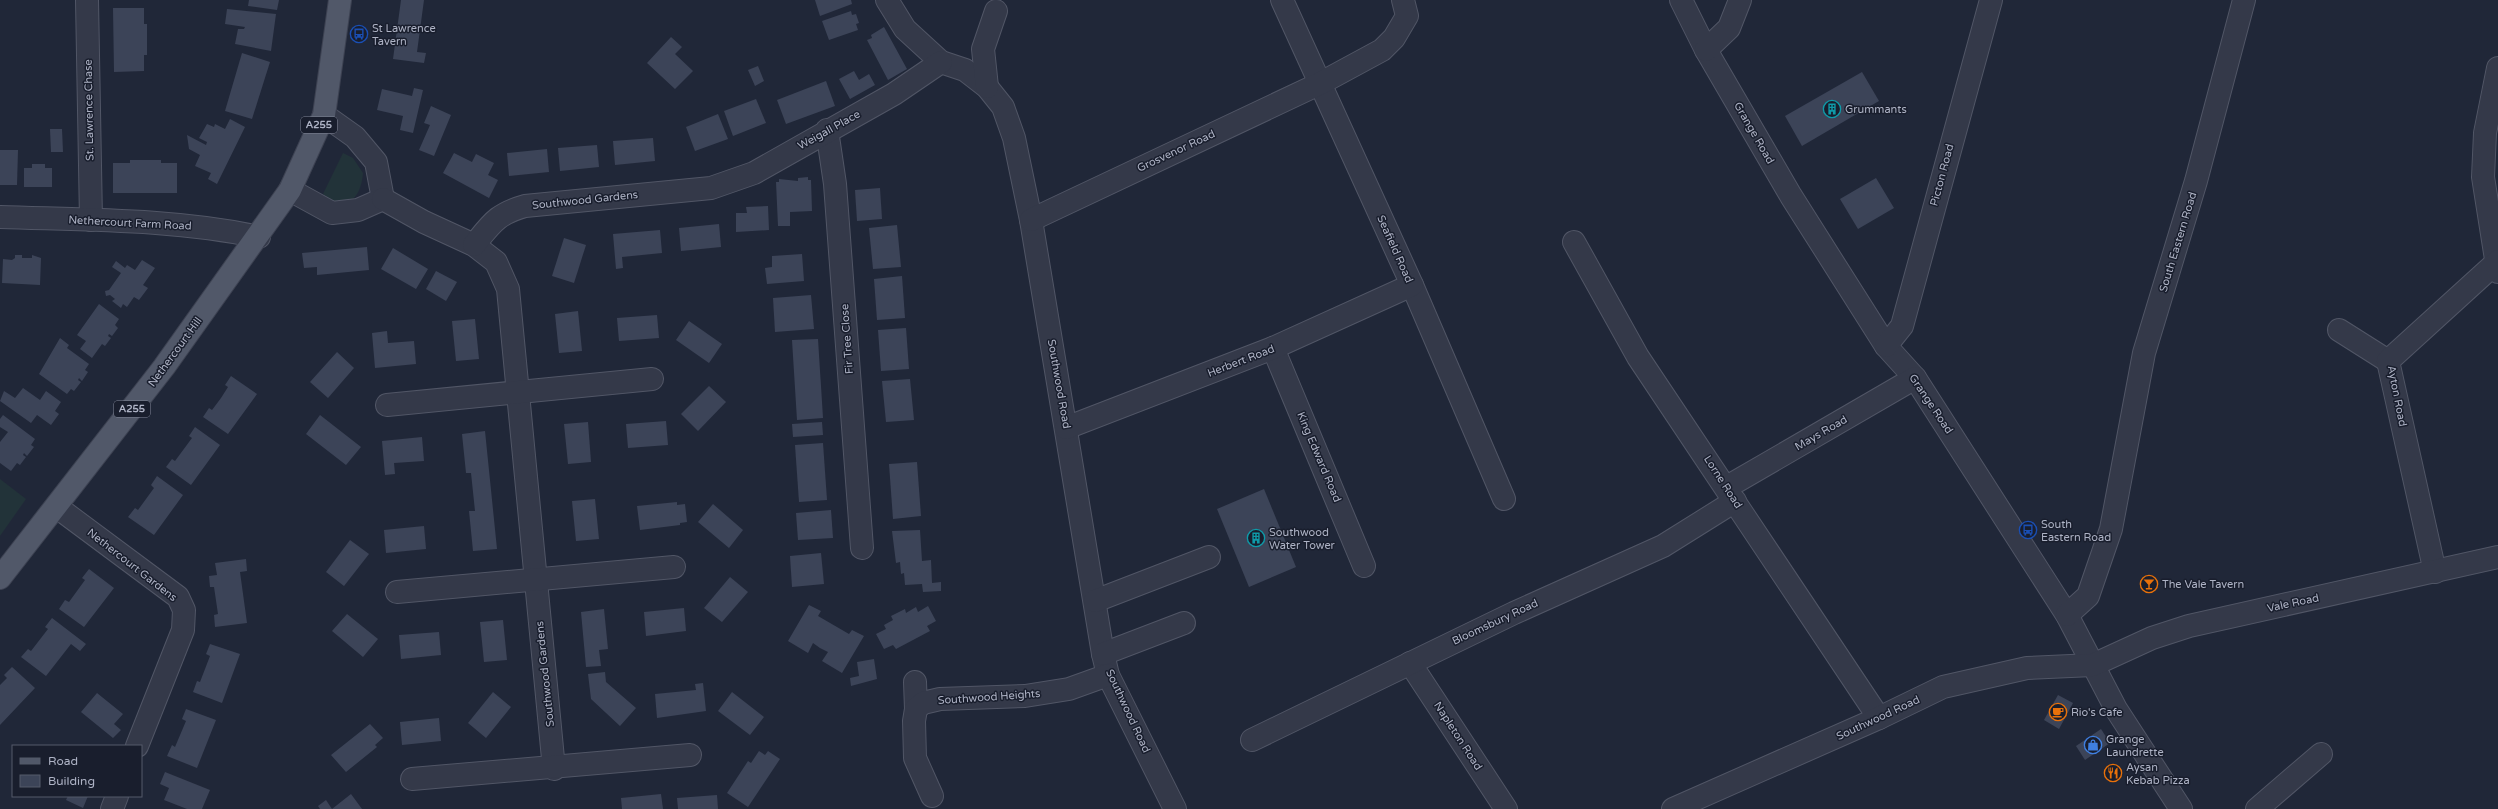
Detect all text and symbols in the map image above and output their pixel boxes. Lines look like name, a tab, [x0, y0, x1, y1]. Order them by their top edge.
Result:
place label: St Lawrence Tavern	[372, 22, 436, 48]
bus stop icon: St Lawrence Tavern	[349, 24, 369, 44]
street label: St. Lawrence Chase	[82, 59, 96, 161]
building icon: Grummants	[1822, 99, 1842, 119]
street label: Grange Road	[1731, 100, 1777, 166]
place label: Grummants	[1845, 103, 1907, 116]
street label: Weigall Place	[796, 108, 862, 152]
road number: A255	[301, 117, 337, 133]
street label: Grosvenor Road	[1135, 127, 1217, 175]
street label: Picton Road	[1927, 142, 1957, 208]
street label: Southwood Gardens	[531, 188, 639, 212]
street label: South Eastern Road	[2157, 190, 2199, 294]
street label: Nethercourt Farm Road	[68, 213, 192, 233]
street label: Seafield Road	[1374, 213, 1416, 285]
street label: Fir Tree Close	[838, 303, 856, 375]
street label: Nethercourt Hill	[145, 315, 205, 389]
street label: Southwood Road	[1045, 338, 1073, 430]
street label: Herbert Road	[1206, 342, 1276, 380]
street label: Ayton Road	[2385, 364, 2409, 428]
street label: Grange Road	[1906, 372, 1956, 436]
road number: A255	[114, 401, 150, 417]
street label: King Edward Road	[1294, 410, 1344, 504]
street label: Mays Road	[1792, 413, 1850, 453]
street label: Lorne Road	[1701, 453, 1745, 511]
place label: South Eastern Road	[2041, 518, 2111, 544]
bus stop icon: South Eastern Road	[2018, 520, 2038, 540]
street label: Nethercourt Gardens	[85, 526, 179, 604]
place label: Southwood Water Tower	[1269, 526, 1336, 552]
building icon: Southwood Water Tower	[1246, 528, 1266, 548]
bar icon: The Vale Tavern	[2139, 574, 2159, 594]
place label: The Vale Tavern	[2162, 578, 2244, 591]
street label: Vale Road	[2266, 591, 2320, 615]
street label: Bloomsbury Road	[1450, 596, 1540, 648]
street label: Southwood Gardens	[533, 620, 557, 728]
street label: Southwood Road	[1103, 667, 1153, 755]
street label: Southwood Heights	[937, 687, 1041, 707]
street label: Southwood Road	[1834, 693, 1922, 743]
street label: Napleton Road	[1431, 699, 1485, 773]
cafe icon: Rio's Cafe	[2048, 702, 2068, 722]
place label: Rio's Cafe	[2071, 706, 2123, 719]
place label: Grange Laundrette	[2106, 733, 2164, 759]
shop icon: Grange Laundrette	[2083, 735, 2103, 755]
legend	[12, 745, 142, 797]
text: Road	[48, 754, 78, 768]
place label: Aysan Kebab Pizza	[2126, 761, 2190, 787]
restaurant icon: Aysan Kebab Pizza	[2103, 763, 2123, 783]
text: Building	[48, 774, 95, 788]

